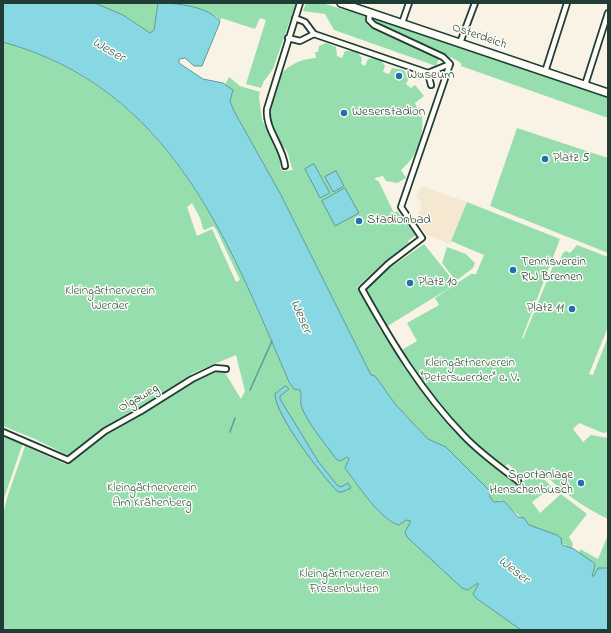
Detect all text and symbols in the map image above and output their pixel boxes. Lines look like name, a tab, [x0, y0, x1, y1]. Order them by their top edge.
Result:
street label: Osterdeich	[450, 20, 508, 54]
water label: Weser	[89, 35, 127, 67]
place label: Wuseum	[407, 68, 454, 84]
marker: Wuseum	[394, 71, 404, 81]
place label: Weserstadion	[352, 105, 425, 121]
marker: Weserstadion	[339, 108, 349, 118]
place label: Platz 5	[553, 151, 589, 167]
marker: Platz 5	[540, 154, 550, 164]
place label: Stadionbad	[367, 213, 431, 229]
marker: Stadionbad	[354, 216, 364, 226]
place label: Tennisverein RW Bremen	[521, 255, 586, 286]
marker: Tennisverein RW Bremen	[508, 265, 518, 275]
place label: Platz 10	[418, 275, 457, 291]
marker: Platz 10	[405, 278, 415, 288]
park label: Kleingärtnerverein Werder	[65, 284, 155, 315]
water label: Weser	[285, 298, 315, 336]
place label: Platz 11	[527, 301, 564, 317]
marker: Platz 11	[567, 304, 577, 314]
park label: Kleingärtnerverein "Peterswerder" e. V.	[421, 356, 519, 387]
street label: Olgaweg	[116, 381, 162, 417]
place label: Sportanlage Henschenbusch	[490, 468, 573, 499]
marker: Sportanlage Henschenbusch	[576, 478, 586, 488]
park label: Kleingärtnerverein Am Krähenberg	[107, 481, 197, 512]
water label: Weser	[494, 554, 532, 588]
park label: Kleingärtnerverein Fresenbulten	[299, 567, 389, 598]

